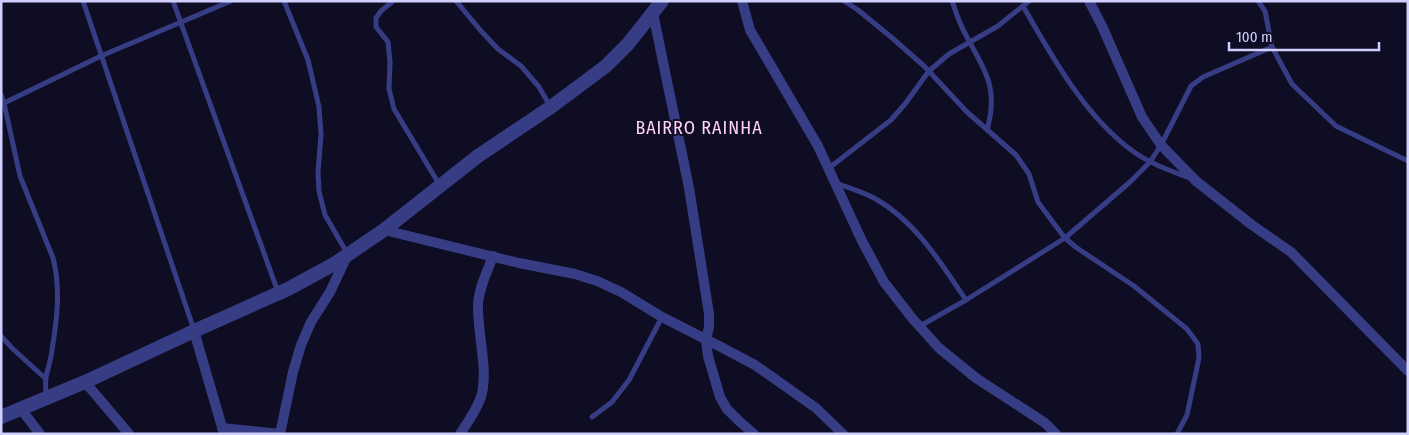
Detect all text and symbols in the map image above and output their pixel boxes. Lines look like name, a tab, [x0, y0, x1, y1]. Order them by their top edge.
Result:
scale bar	[1229, 20, 1379, 52]
text: 100 m	[1236, 28, 1273, 46]
district label: BAIRRO RAINHA	[635, 117, 763, 139]

